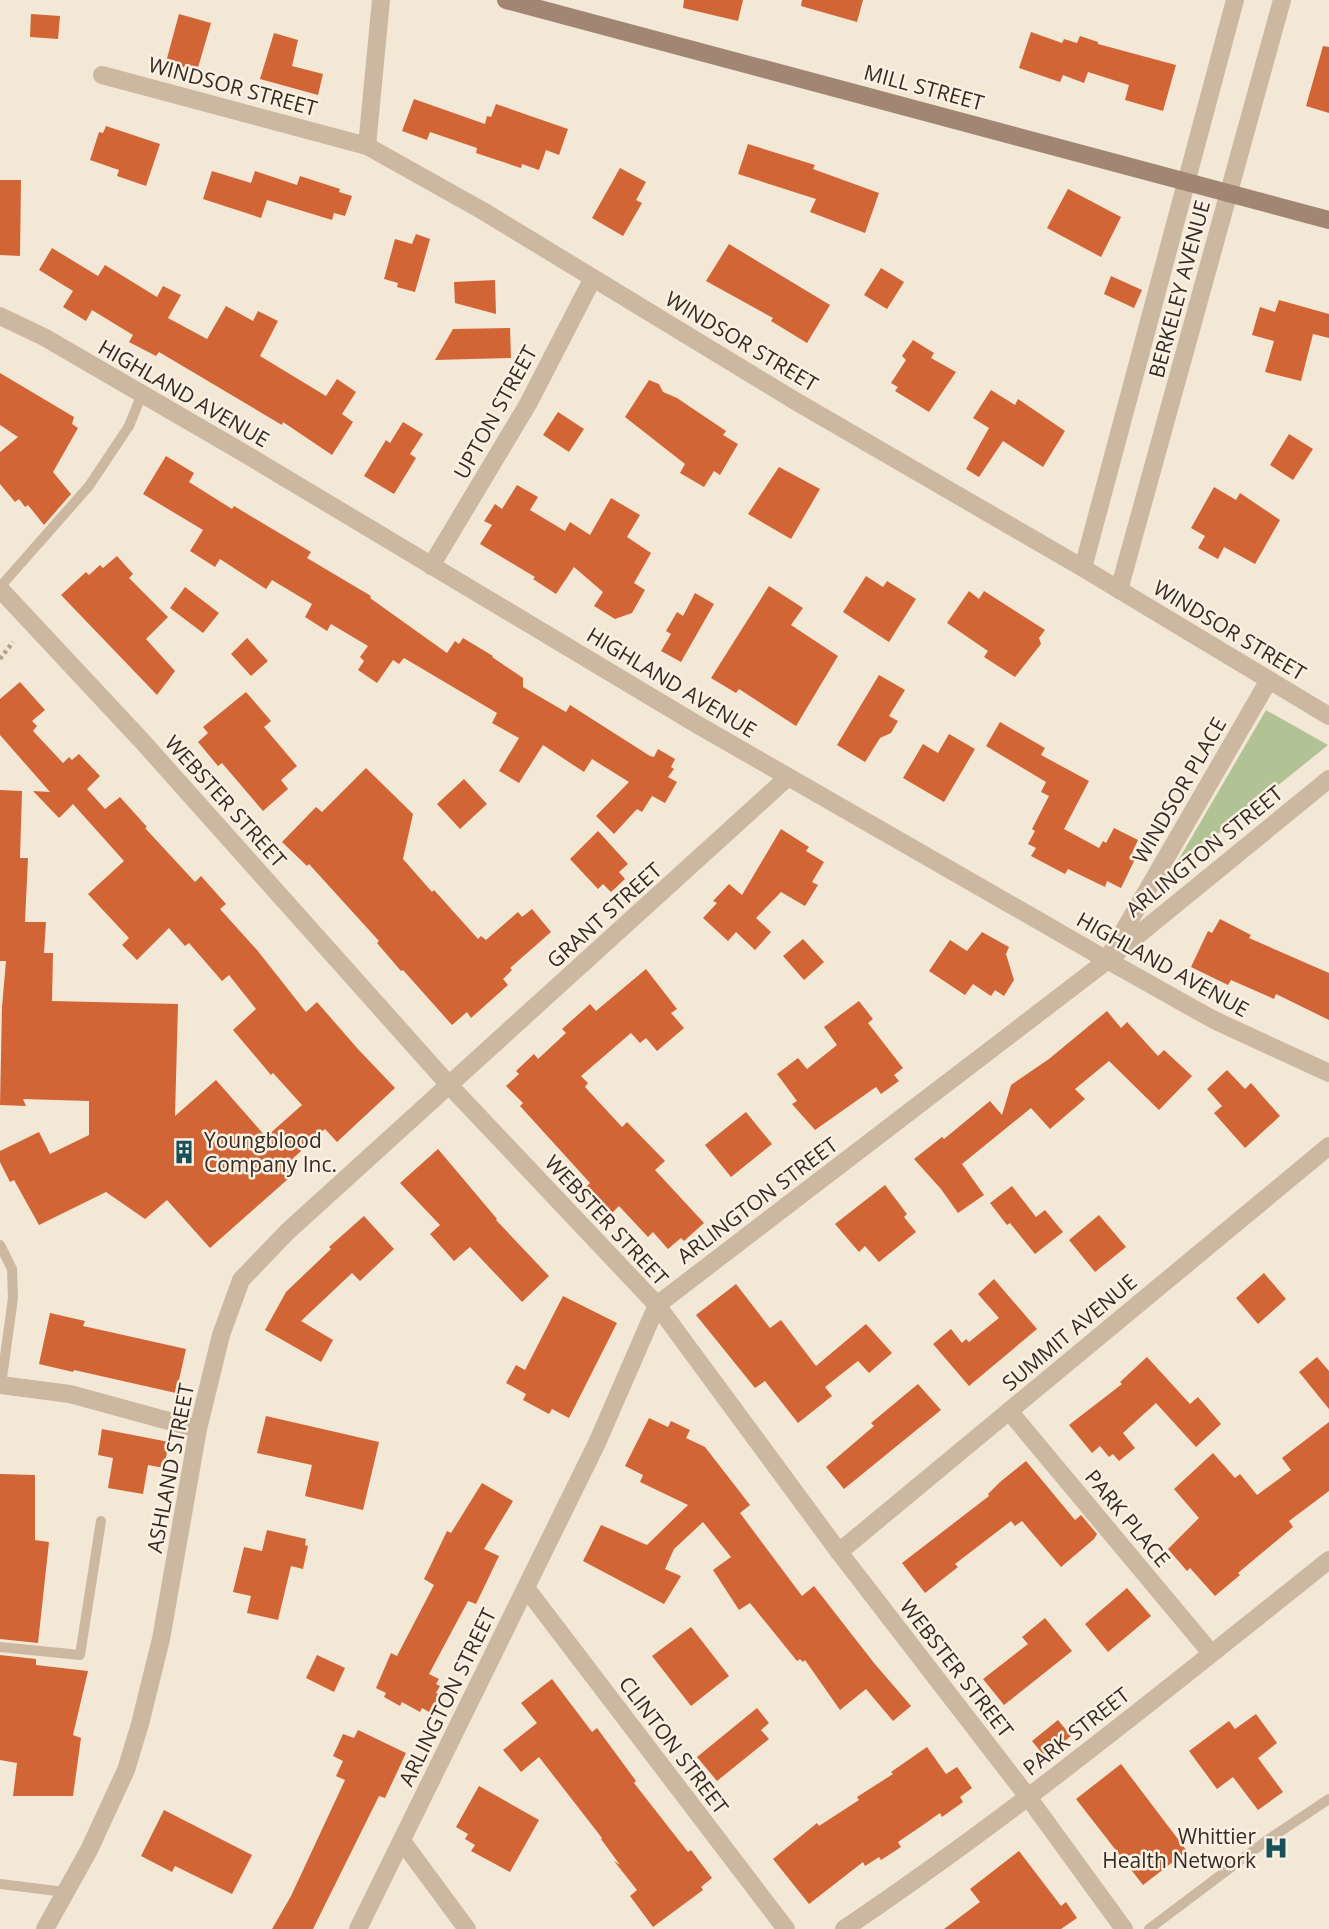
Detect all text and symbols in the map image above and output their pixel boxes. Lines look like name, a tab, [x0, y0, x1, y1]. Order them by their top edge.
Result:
street label: WINDSOR STREET	[146, 50, 321, 122]
street label: MILL STREET	[861, 58, 987, 117]
street label: BERKELEY AVENUE	[1142, 197, 1216, 381]
street label: WINDSOR STREET	[660, 284, 824, 398]
street label: HIGHLAND AVENUE	[93, 333, 275, 453]
street label: UPTON STREET	[447, 340, 543, 484]
street label: WINDSOR STREET	[1148, 573, 1312, 687]
street label: HIGHLAND AVENUE	[582, 620, 762, 744]
street label: WINDSOR PLACE	[1126, 712, 1232, 868]
street label: WEBSTER STREET	[159, 729, 293, 873]
street label: ARLINGTON STREET	[1120, 779, 1289, 923]
street label: GRANT STREET	[541, 856, 668, 974]
street label: HIGHLAND AVENUE	[1072, 905, 1254, 1023]
place label: Youngblood Company Inc.	[204, 1126, 337, 1178]
street label: ARLINGTON STREET	[671, 1130, 843, 1270]
building icon: Youngblood Company Inc.	[170, 1138, 198, 1166]
street label: WEBSTER STREET	[539, 1149, 675, 1292]
street label: SUMMIT AVENUE	[996, 1267, 1142, 1397]
street label: ASHLAND STREET	[140, 1380, 200, 1555]
street label: PARK PLACE	[1079, 1463, 1177, 1573]
street label: WEBSTER STREET	[894, 1593, 1020, 1743]
street label: ARLINGTON STREET	[392, 1603, 502, 1790]
street label: CLINTON STREET	[613, 1670, 735, 1820]
street label: PARK STREET	[1017, 1680, 1135, 1781]
place label: Whittier Health Network	[1102, 1822, 1256, 1874]
hospital icon: Whittier Health Network	[1262, 1834, 1290, 1862]

